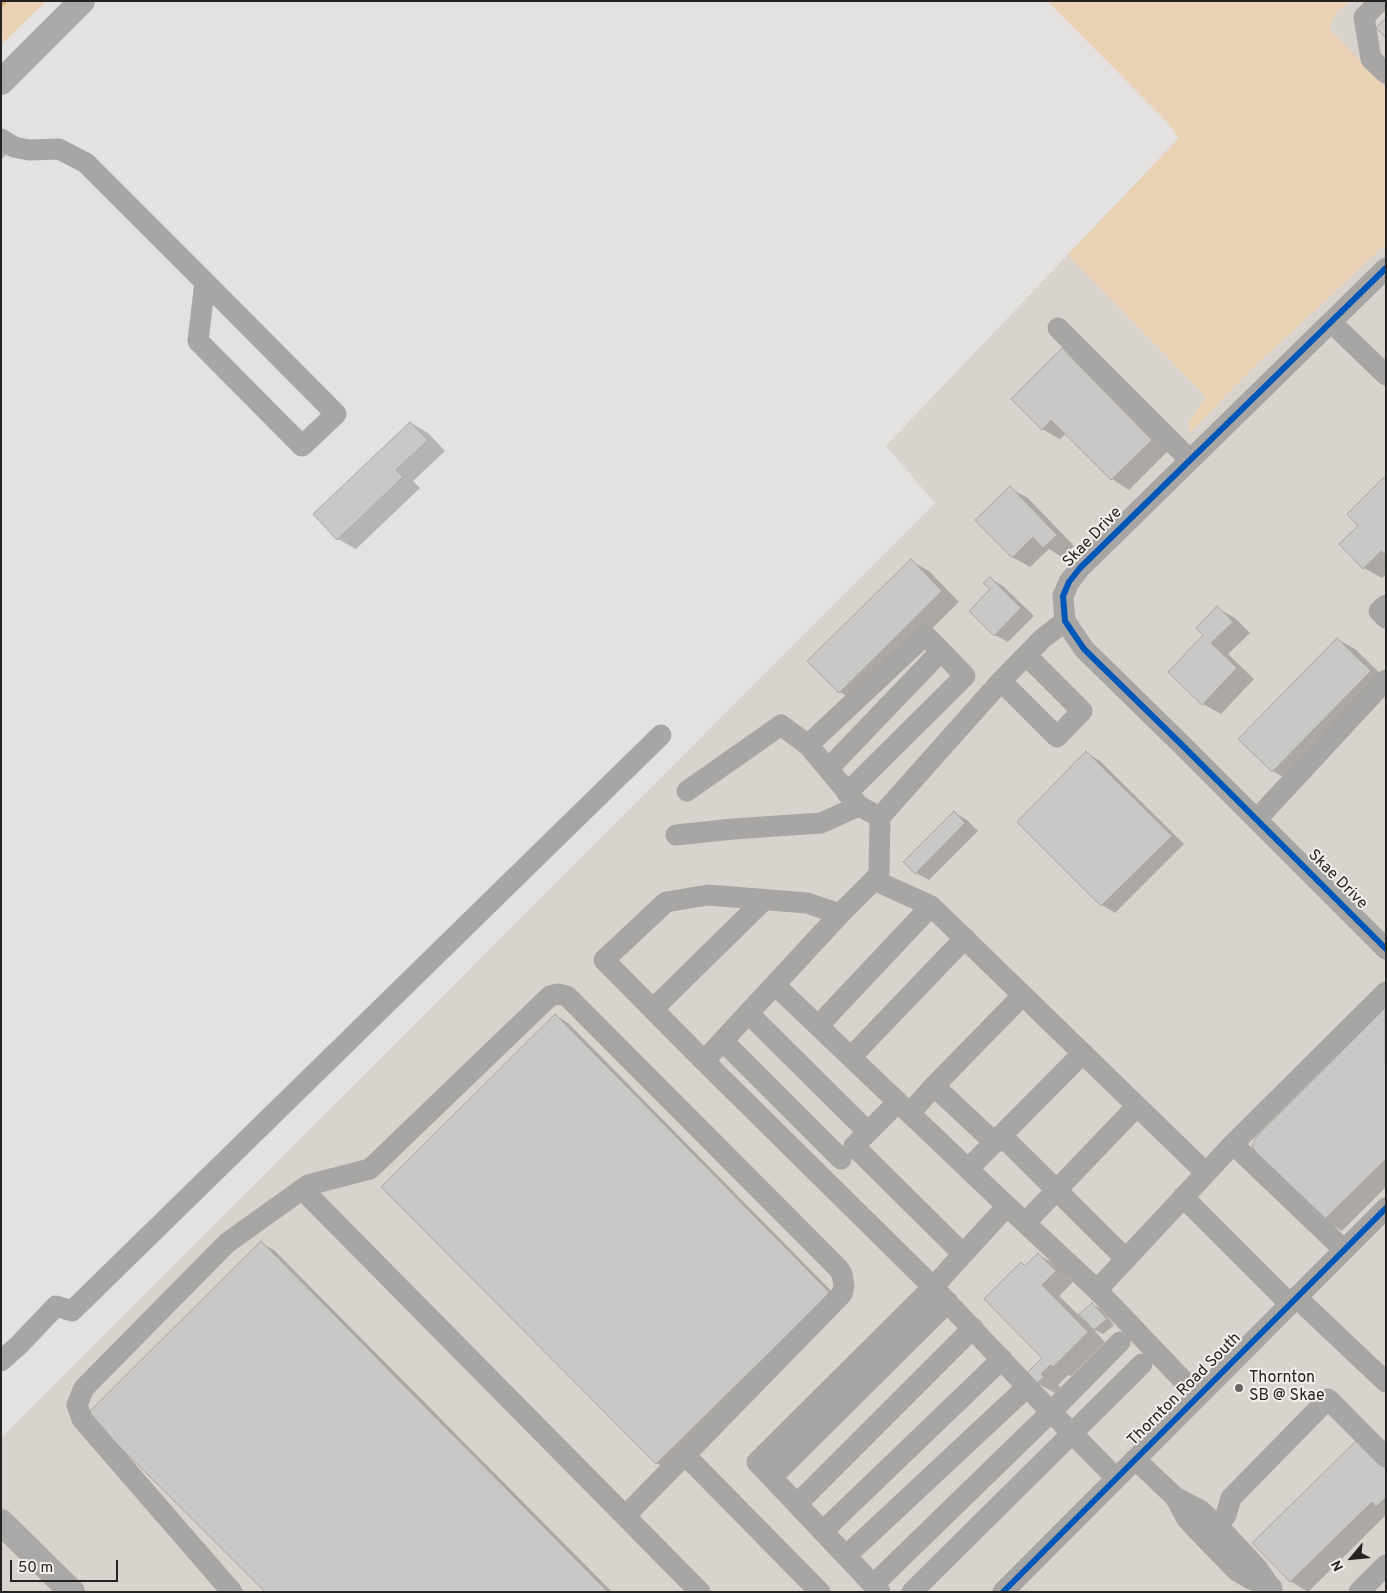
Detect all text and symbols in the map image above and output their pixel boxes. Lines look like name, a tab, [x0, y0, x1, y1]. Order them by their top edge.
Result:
street label: Skae Drive	[1059, 504, 1127, 572]
street label: Skae Drive	[1303, 846, 1371, 914]
street label: Thornton Road South	[1124, 1329, 1246, 1451]
place label: Thornton SB @ Skae	[1249, 1369, 1324, 1407]
marker: Thornton SB @ Skae	[1233, 1382, 1245, 1394]
north arrow	[1327, 1533, 1377, 1583]
scale bar	[12, 1550, 120, 1582]
text: N	[1328, 1557, 1348, 1574]
text: 50 m	[18, 1559, 53, 1578]

